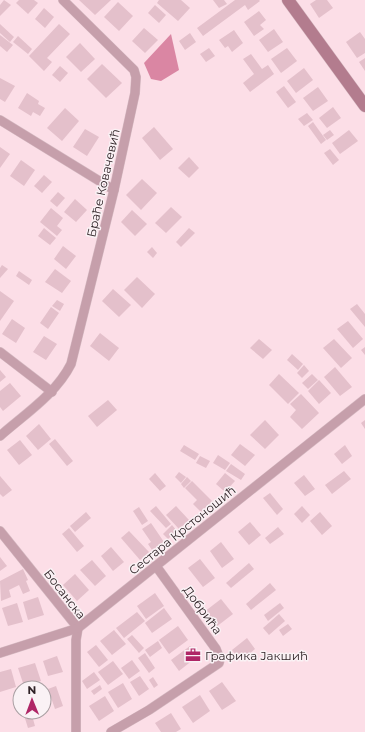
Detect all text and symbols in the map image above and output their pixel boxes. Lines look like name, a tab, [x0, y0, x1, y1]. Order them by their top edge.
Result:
street label: Браће Ковачевић	[83, 127, 123, 239]
street label: Сестара Крстоношић	[126, 482, 238, 578]
street label: Босанска	[41, 566, 89, 622]
street label: Добрића	[180, 583, 226, 637]
office icon: Графика Јакшић	[184, 646, 202, 664]
place label: Графика Јакшић	[205, 648, 308, 663]
north arrow	[12, 680, 52, 720]
text: N	[27, 683, 36, 697]

